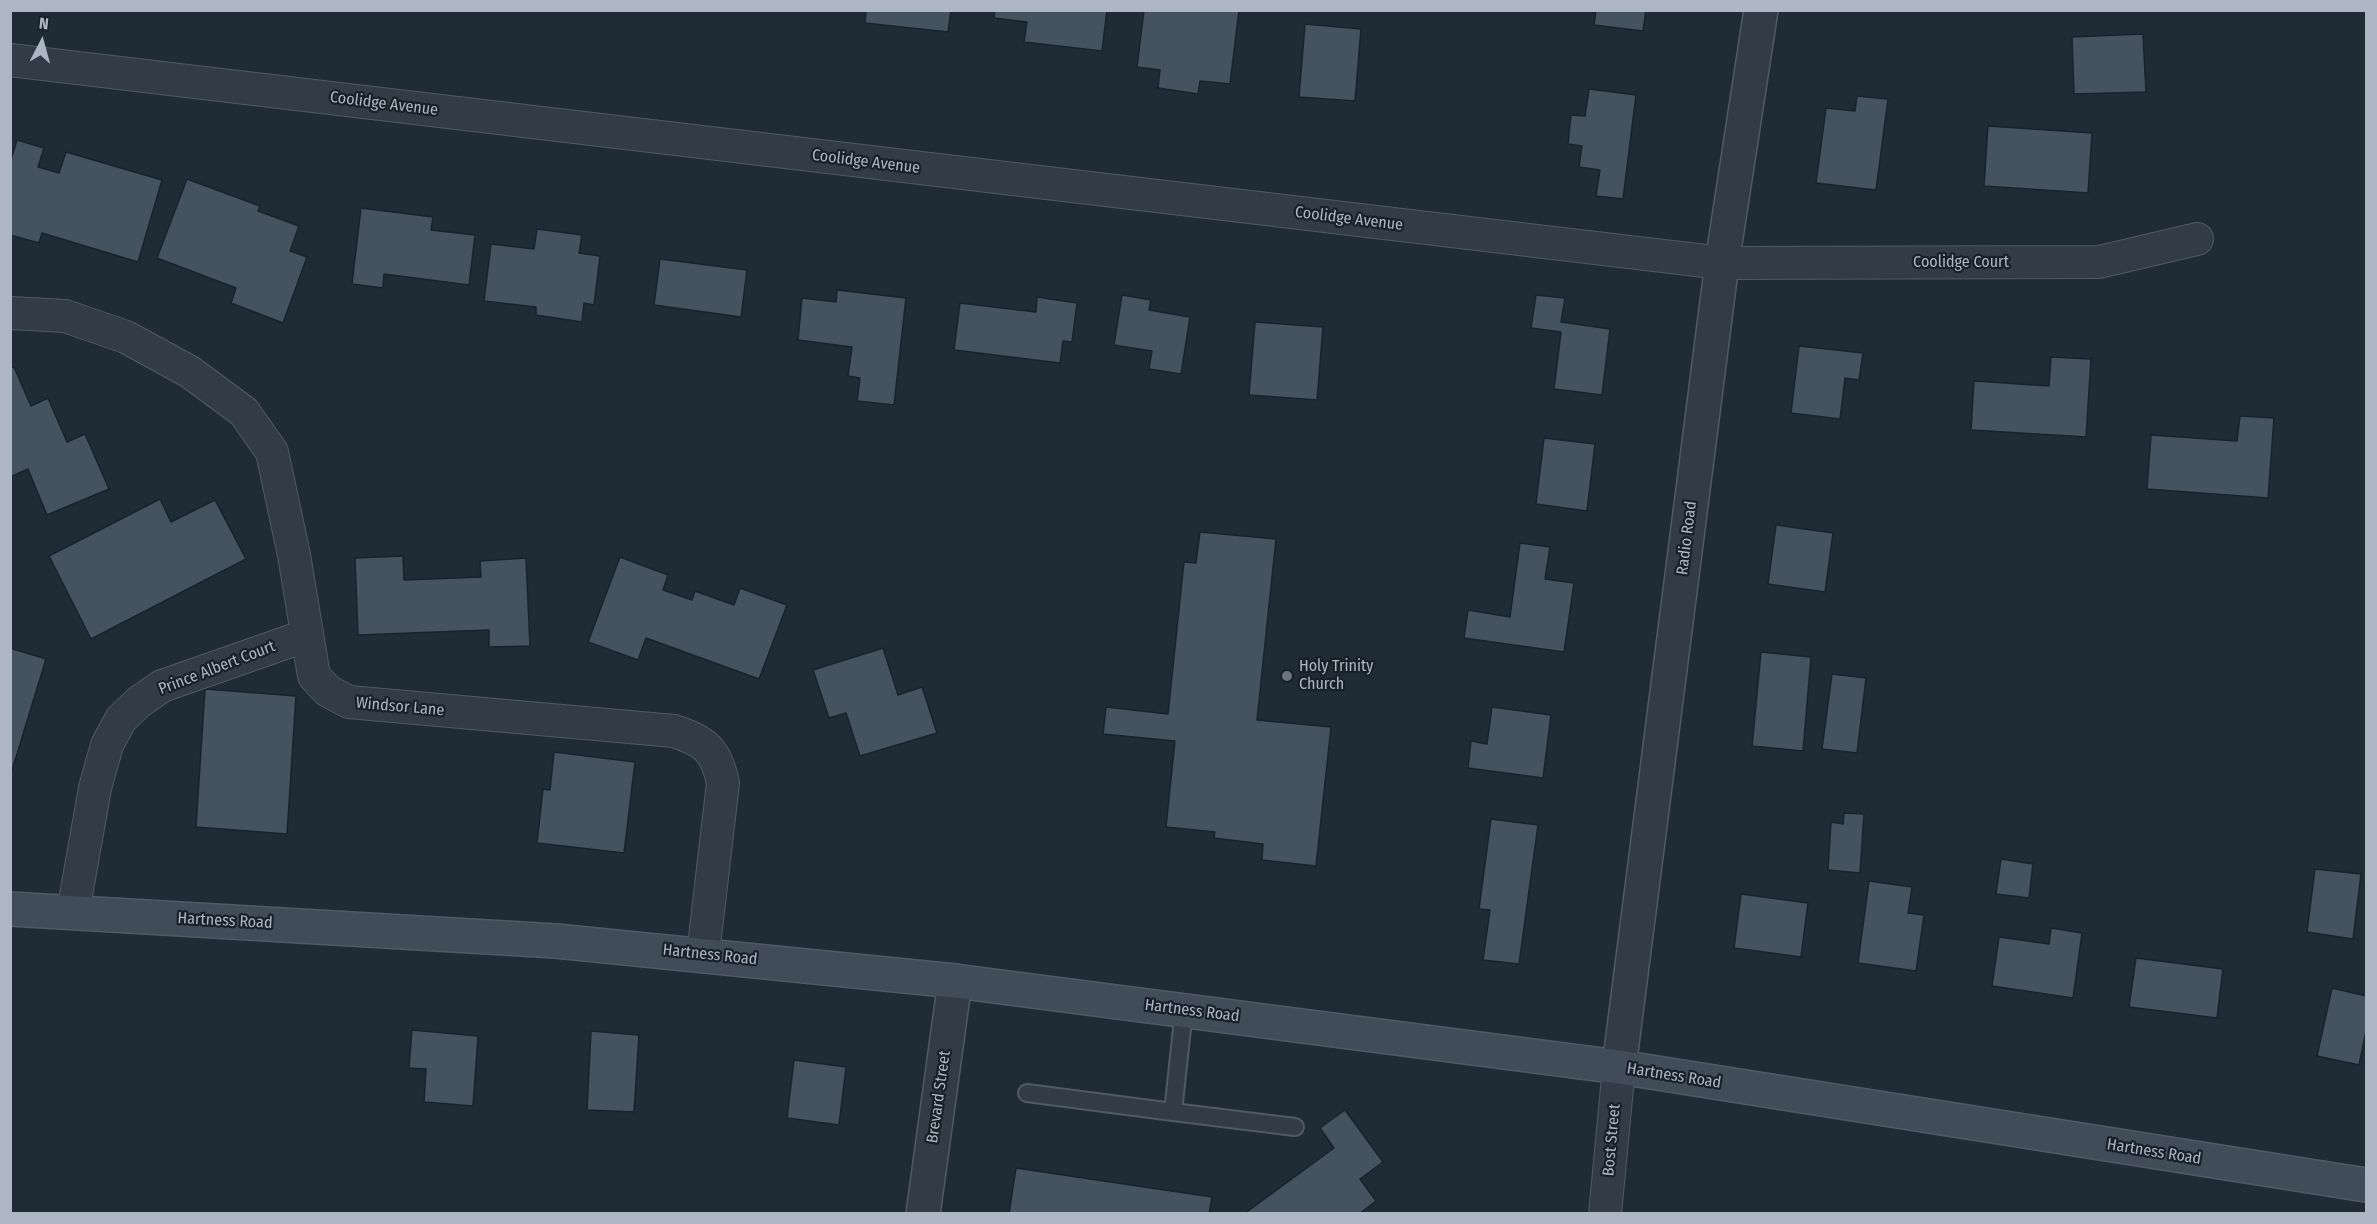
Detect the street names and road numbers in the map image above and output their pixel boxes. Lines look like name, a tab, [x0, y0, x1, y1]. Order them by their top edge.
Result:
street label: Coolidge Avenue	[329, 88, 439, 120]
street label: Coolidge Avenue	[811, 146, 921, 178]
street label: Coolidge Avenue	[1294, 203, 1404, 235]
street label: Coolidge Court	[1913, 253, 2009, 273]
street label: Radio Road	[1673, 500, 1701, 576]
street label: Prince Albert Court	[156, 637, 278, 699]
street label: Windsor Lane	[355, 694, 445, 720]
street label: Hartness Road	[177, 909, 273, 933]
street label: Hartness Road	[662, 940, 758, 970]
street label: Hartness Road	[1144, 996, 1240, 1026]
street label: Brevard Street	[923, 1049, 955, 1145]
street label: Hartness Road	[1626, 1059, 1722, 1093]
street label: Bost Street	[1599, 1103, 1625, 1177]
street label: Hartness Road	[2106, 1135, 2202, 1169]

